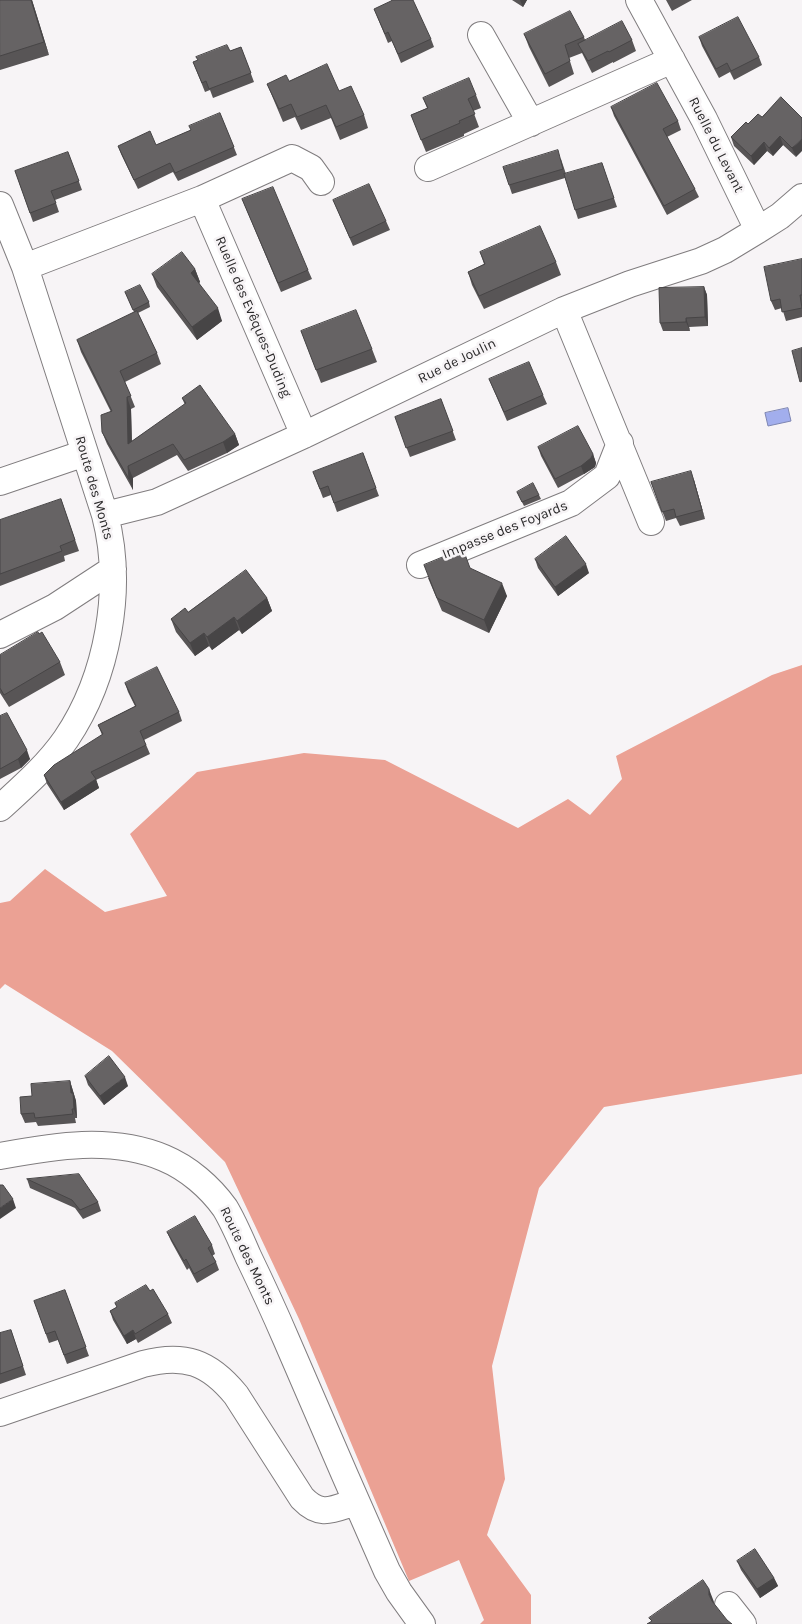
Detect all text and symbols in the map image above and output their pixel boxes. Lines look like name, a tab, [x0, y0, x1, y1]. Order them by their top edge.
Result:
street label: Ruelle du Levant	[685, 94, 747, 196]
street label: Ruelle des Evêques-Duding	[211, 234, 295, 400]
street label: Rue de Joulin	[415, 335, 499, 387]
street label: Route des Monts	[71, 434, 117, 542]
street label: Impasse des Foyards	[440, 497, 570, 563]
street label: Route des Monts	[216, 1204, 278, 1308]

